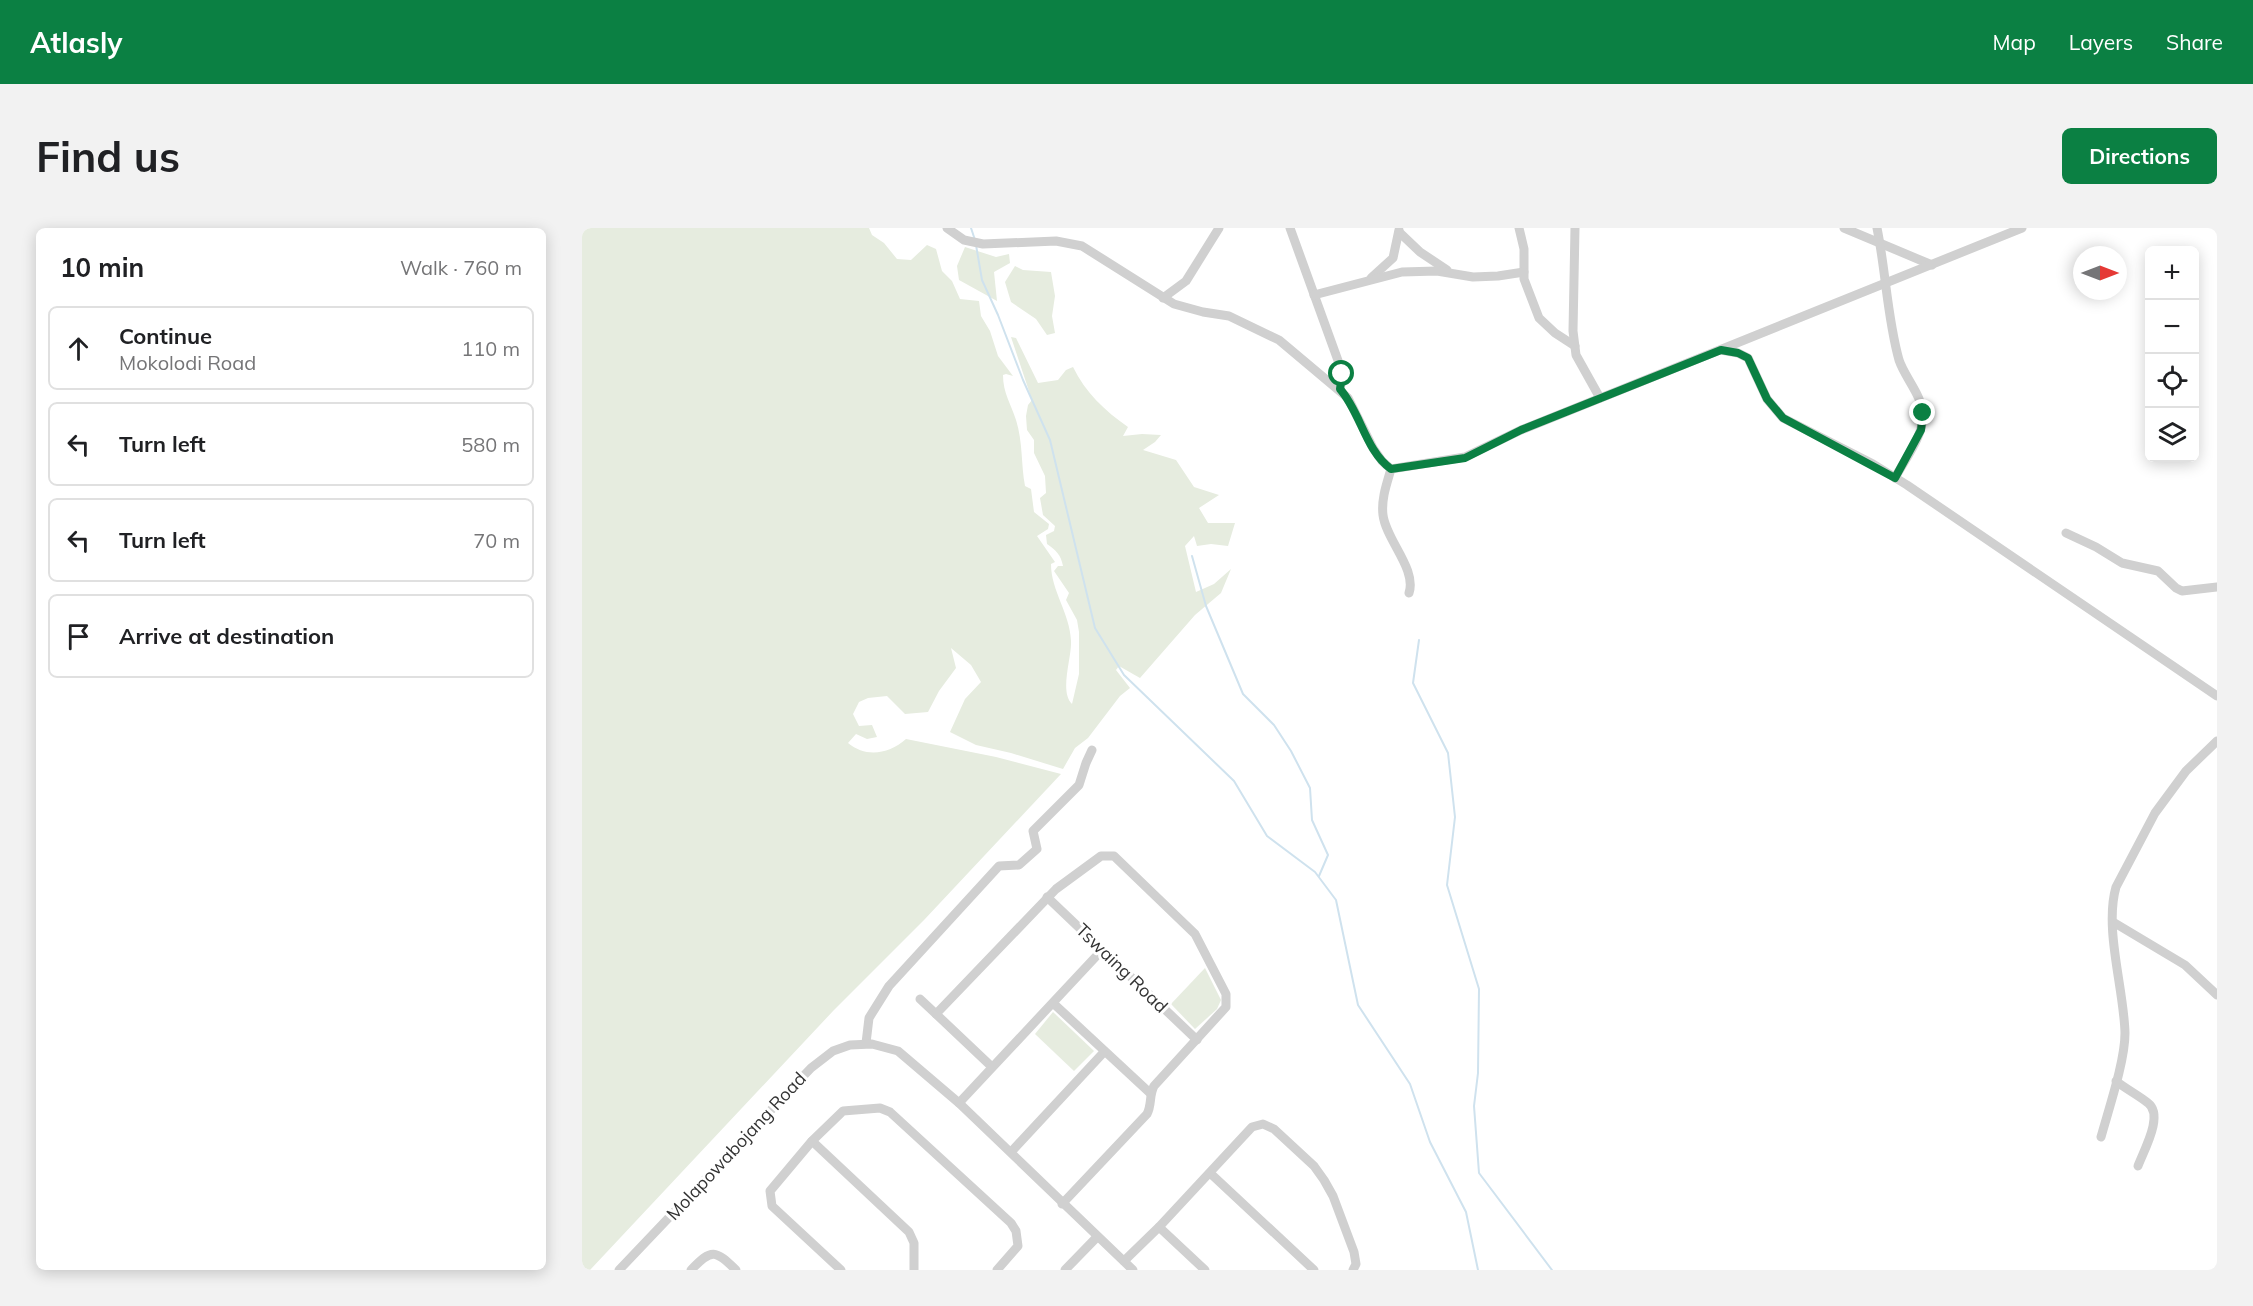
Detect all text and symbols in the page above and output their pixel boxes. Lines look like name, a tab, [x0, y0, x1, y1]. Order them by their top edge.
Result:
text: Atlasly	[30, 25, 122, 60]
text: Map	[1993, 29, 2036, 55]
text: Layers	[2069, 29, 2133, 55]
text: Share	[2166, 29, 2223, 55]
button: Directions	[2062, 128, 2217, 184]
text: Find us	[36, 130, 180, 183]
north arrow	[2073, 246, 2127, 300]
map controls	[2145, 246, 2199, 462]
button: +	[2145, 246, 2199, 300]
text: 10 min	[60, 251, 144, 284]
text: Walk · 760 m	[400, 255, 522, 280]
button: −	[2145, 300, 2199, 354]
text: Continue	[119, 322, 212, 350]
icon: ahead	[62, 332, 95, 365]
text: 110 m	[461, 336, 520, 361]
text: Mokolodi Road	[119, 350, 256, 375]
button: locate	[2145, 354, 2199, 408]
route start	[1328, 360, 1354, 386]
route end	[1909, 399, 1935, 425]
button: layers	[2145, 408, 2199, 462]
icon: left	[62, 428, 95, 461]
text: Turn left	[119, 430, 206, 458]
text: 580 m	[461, 432, 520, 457]
icon: left	[62, 524, 95, 557]
text: Turn left	[119, 526, 206, 554]
text: 70 m	[473, 528, 520, 553]
icon: arrive	[62, 620, 95, 653]
text: Arrive at destination	[119, 622, 334, 650]
street label: Tswaing Road	[1071, 918, 1173, 1018]
street label: Molapowabojang Road	[661, 1067, 811, 1225]

